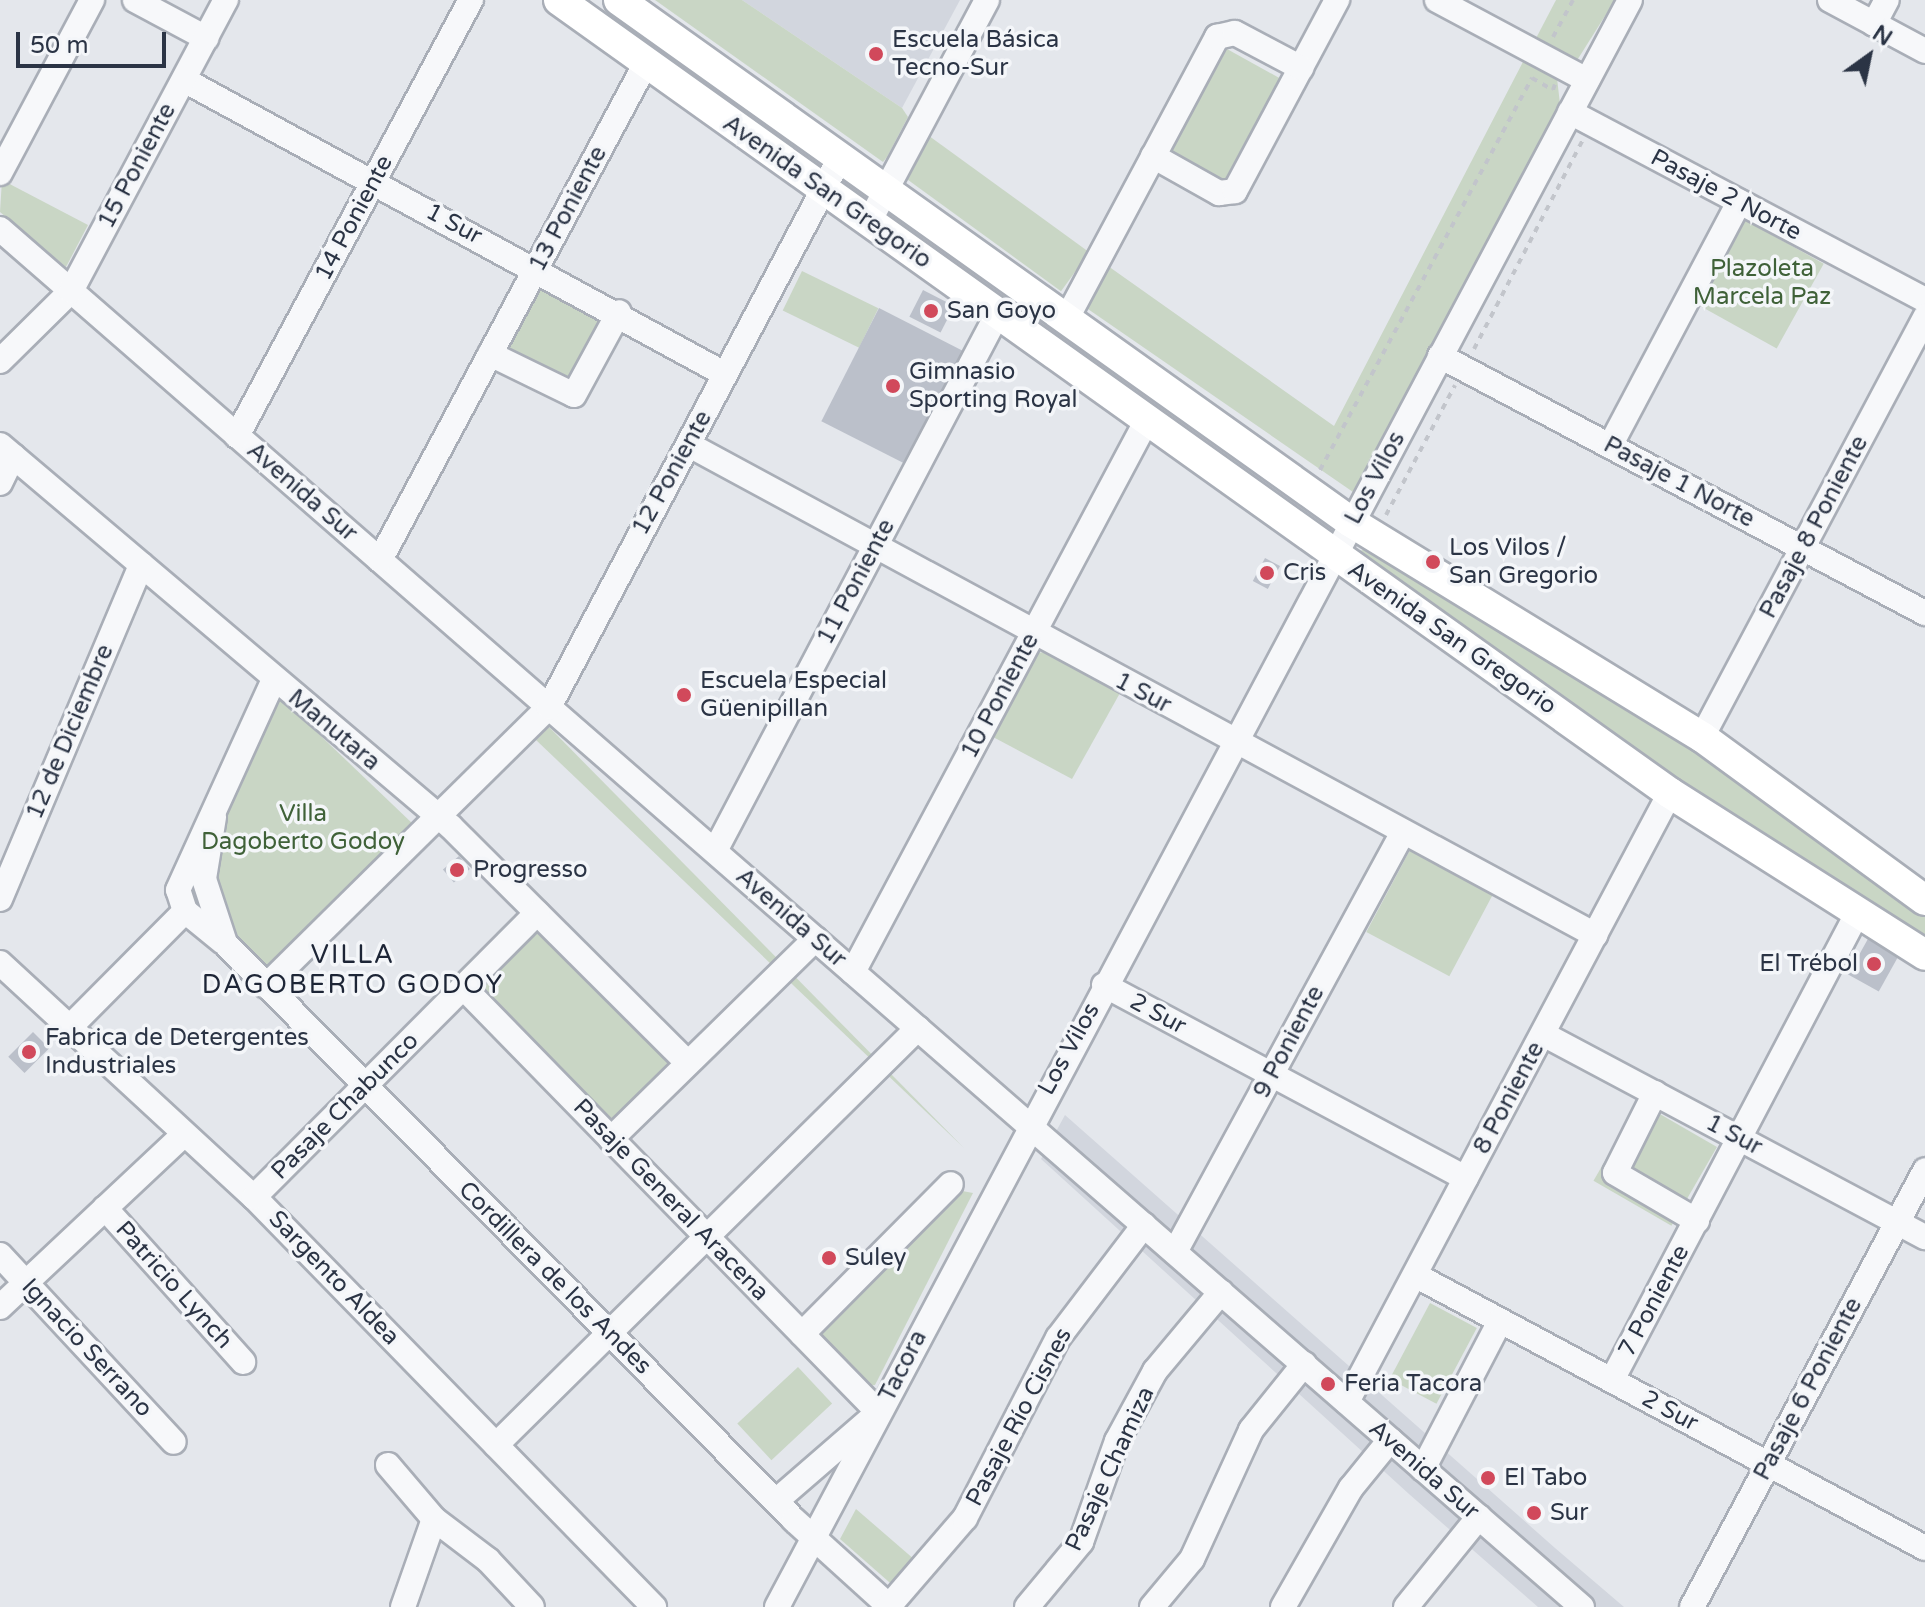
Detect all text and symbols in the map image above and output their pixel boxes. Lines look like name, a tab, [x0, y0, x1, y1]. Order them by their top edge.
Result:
scale bar	[20, 16, 170, 66]
north arrow	[1829, 16, 1909, 96]
text: N	[1868, 20, 1897, 52]
place label: Escuela Básica Tecno-Sur	[892, 26, 1059, 82]
text: 50 m	[30, 31, 88, 60]
marker: Escuela Básica Tecno-Sur	[867, 45, 885, 63]
street label: 15 Poniente	[92, 98, 182, 234]
street label: Avenida San Gregorio	[717, 109, 937, 275]
street label: 13 Poniente	[523, 141, 613, 277]
street label: Pasaje 2 Norte	[1646, 143, 1806, 247]
street label: 14 Poniente	[309, 150, 399, 286]
street label: 1 Sur	[421, 197, 487, 251]
park label: Plazoleta Marcela Paz	[1693, 255, 1831, 311]
place label: San Goyo	[947, 297, 1056, 325]
marker: San Goyo	[922, 302, 940, 320]
place label: Gimnasio Sporting Royal	[909, 358, 1077, 414]
marker: Gimnasio Sporting Royal	[884, 377, 902, 395]
street label: 12 Poniente	[626, 406, 718, 540]
street label: Los Vilos	[1339, 427, 1411, 529]
street label: Pasaje 1 Norte	[1599, 430, 1759, 534]
street label: Pasaje 8 Poniente	[1754, 431, 1874, 623]
street label: Avenida Sur	[241, 436, 363, 548]
street label: 11 Poniente	[811, 514, 901, 650]
place label: Los Vilos / San Gregorio	[1449, 534, 1598, 590]
marker: Los Vilos / San Gregorio	[1424, 553, 1442, 571]
street label: Avenida San Gregorio	[1342, 555, 1562, 721]
place label: Cris	[1283, 559, 1326, 587]
marker: Cris	[1258, 564, 1276, 582]
street label: 10 Poniente	[955, 628, 1045, 764]
street label: 12 de Diciembre	[20, 640, 120, 824]
street label: 1 Sur	[1110, 666, 1176, 720]
place label: Escuela Especial Güenipillan	[700, 667, 887, 723]
street label: Manutara	[282, 683, 386, 777]
marker: Escuela Especial Güenipillan	[675, 686, 693, 704]
park label: Villa Dagoberto Godoy	[201, 800, 405, 856]
place label: Progresso	[473, 856, 588, 884]
marker: Progresso	[448, 861, 466, 879]
street label: Avenida Sur	[730, 862, 852, 974]
district label: VILLA DAGOBERTO GODOY	[202, 939, 504, 1000]
place label: El Trébol	[1759, 950, 1858, 978]
marker: El Trébol	[1865, 955, 1883, 973]
street label: 9 Poniente	[1247, 981, 1331, 1103]
street label: 2 Sur	[1125, 987, 1191, 1041]
street label: Los Vilos	[1032, 998, 1106, 1100]
place label: Fabrica de Detergentes Industriales	[45, 1024, 309, 1080]
street label: Pasaje Chabunco	[265, 1026, 425, 1186]
street label: 8 Poniente	[1467, 1037, 1551, 1159]
marker: Fabrica de Detergentes Industriales	[20, 1043, 38, 1061]
street label: Pasaje General Aracena	[567, 1093, 775, 1307]
street label: 1 Sur	[1701, 1108, 1767, 1162]
street label: Cordillera de los Andes	[452, 1175, 658, 1381]
street label: Sargento Aldea	[263, 1205, 405, 1351]
street label: Patricio Lynch	[109, 1215, 239, 1355]
street label: 7 Poniente	[1612, 1240, 1696, 1362]
place label: Suley	[845, 1244, 907, 1272]
marker: Suley	[820, 1249, 838, 1267]
street label: Ignacio Serrano	[15, 1273, 159, 1423]
street label: Pasaje 6 Poniente	[1748, 1293, 1868, 1485]
street label: Pasaje Río Cisnes	[960, 1323, 1078, 1511]
street label: Tacora	[873, 1326, 933, 1406]
place label: Feria Tacora	[1344, 1370, 1482, 1398]
marker: Feria Tacora	[1319, 1375, 1337, 1393]
street label: Pasaje Chamiza	[1059, 1382, 1161, 1556]
street label: 2 Sur	[1637, 1384, 1703, 1438]
street label: Avenida Sur	[1363, 1414, 1485, 1526]
place label: El Tabo	[1504, 1464, 1587, 1492]
marker: El Tabo	[1479, 1469, 1497, 1487]
place label: Sur	[1550, 1499, 1588, 1527]
marker: Sur	[1525, 1504, 1543, 1522]

